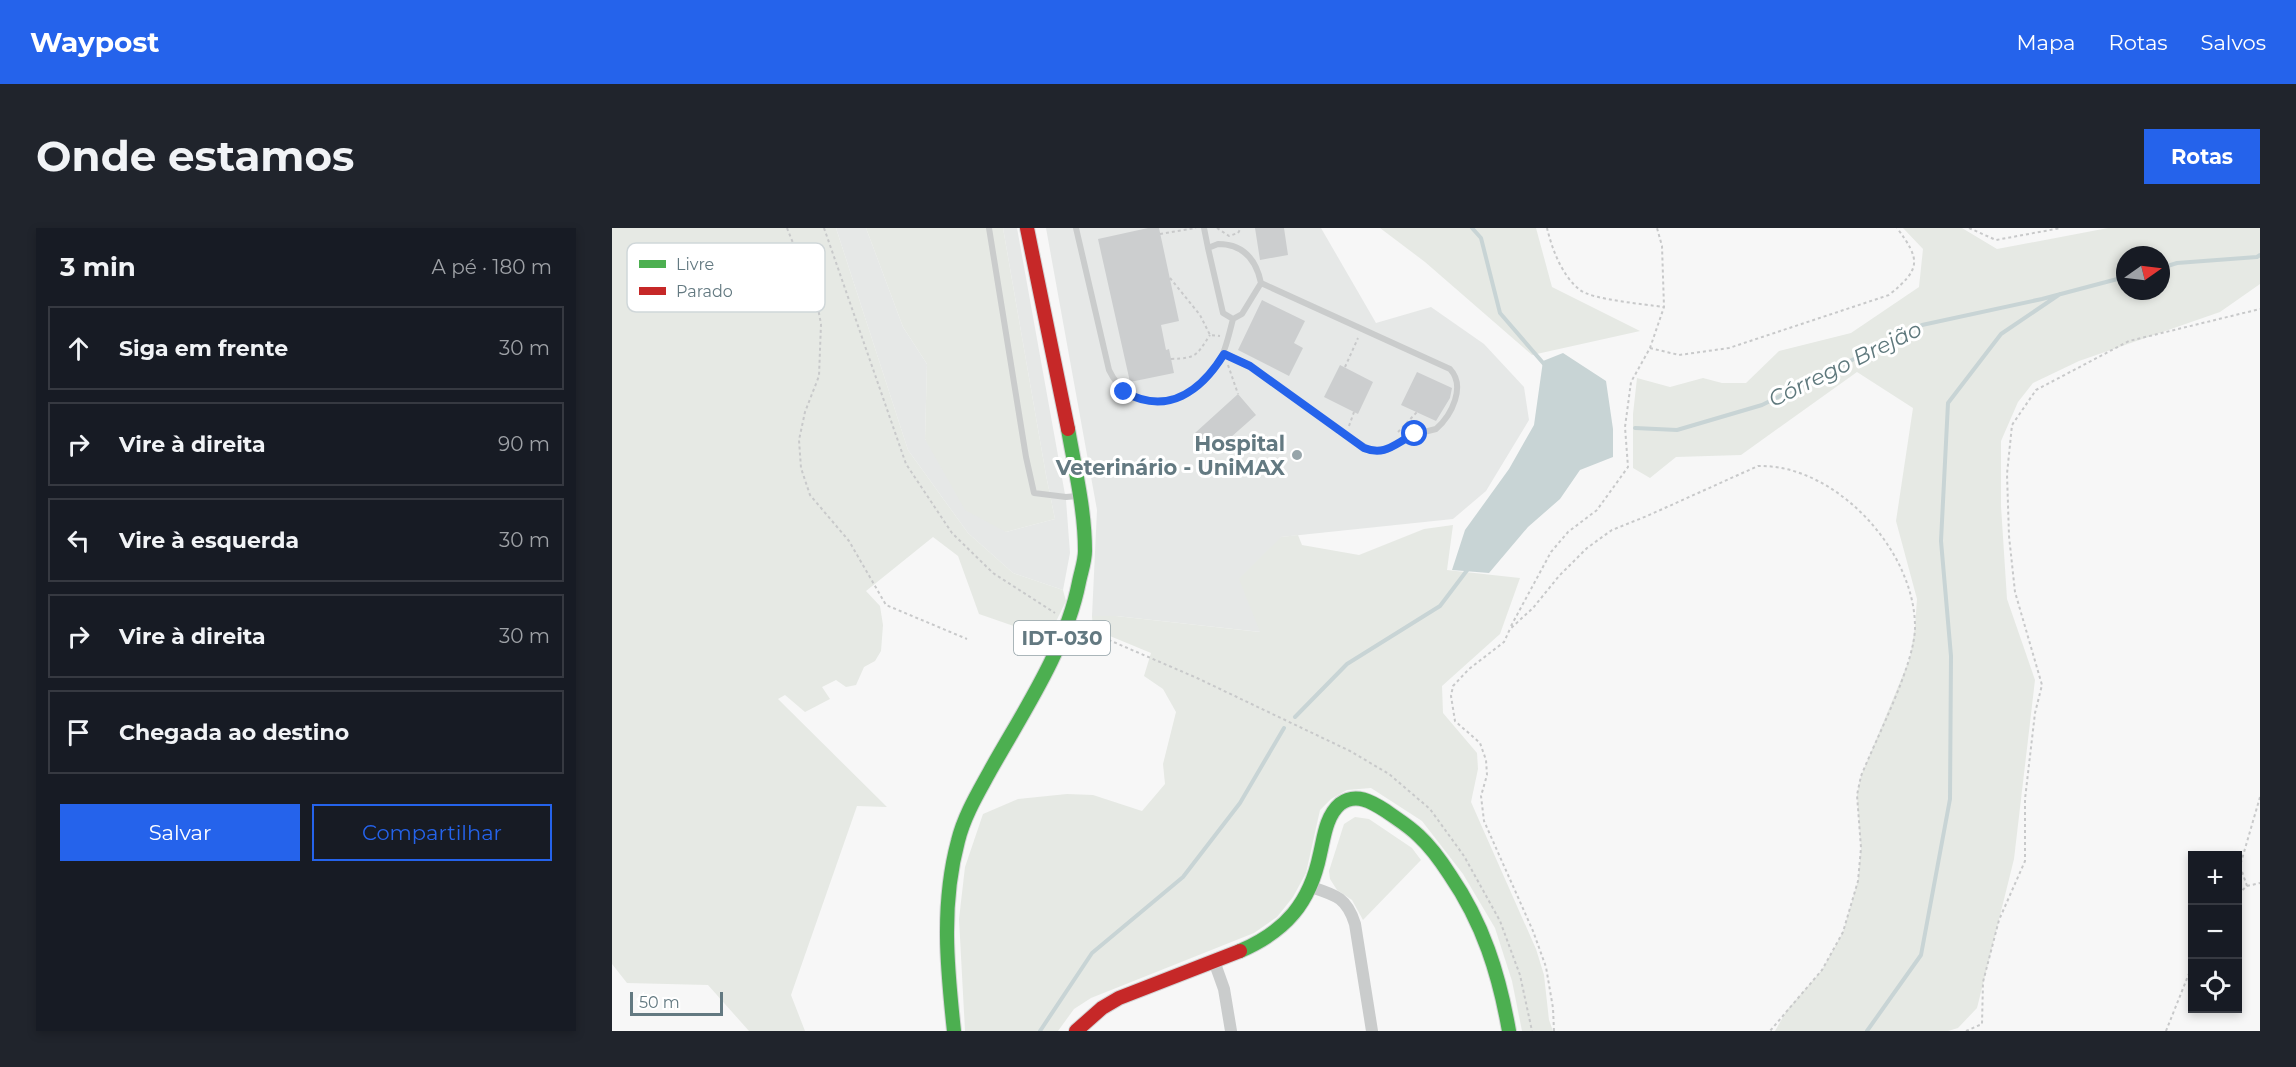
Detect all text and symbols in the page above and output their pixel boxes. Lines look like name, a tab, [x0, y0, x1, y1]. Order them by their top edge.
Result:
text: Waypost	[30, 25, 160, 59]
text: Mapa	[2016, 30, 2075, 55]
text: Rotas	[2108, 30, 2168, 55]
text: Salvos	[2201, 30, 2266, 55]
button: Rotas	[2144, 129, 2260, 184]
text: Onde estamos	[36, 130, 354, 182]
legend	[627, 243, 825, 312]
north arrow	[2116, 246, 2170, 300]
text: 3 min	[60, 251, 136, 283]
text: A pé · 180 m	[432, 255, 552, 279]
text: Livre	[676, 255, 714, 274]
text: Parado	[676, 282, 733, 301]
water label: Córrego Brejão	[1764, 315, 1926, 413]
icon: ahead	[62, 332, 95, 365]
text: Siga em frente	[119, 335, 288, 362]
text: 30 m	[499, 336, 550, 360]
route end	[1110, 378, 1136, 404]
route start	[1401, 420, 1427, 446]
icon: right	[62, 428, 95, 461]
text: Vire à direita	[119, 431, 266, 458]
place label: Hospital Veterinário - UniMAX	[1055, 431, 1285, 480]
text: 90 m	[498, 432, 550, 456]
marker: Hospital Veterinário - UniMAX	[1290, 448, 1304, 462]
icon: left	[62, 524, 95, 557]
text: Vire à esquerda	[119, 527, 299, 554]
text: 30 m	[499, 528, 550, 552]
icon: right	[62, 620, 95, 653]
road number: IDT-030	[1014, 621, 1110, 655]
text: Vire à direita	[119, 623, 266, 650]
text: 30 m	[499, 624, 550, 648]
icon: arrive	[62, 716, 95, 749]
text: Chegada ao destino	[119, 719, 349, 746]
button: Salvar	[60, 804, 300, 861]
button: Compartilhar	[312, 804, 552, 861]
map controls	[2188, 851, 2242, 1013]
button: +	[2188, 851, 2242, 905]
button: −	[2188, 905, 2242, 959]
button: locate	[2188, 959, 2242, 1013]
scale bar	[630, 989, 723, 1016]
text: 50 m	[639, 993, 680, 1012]

